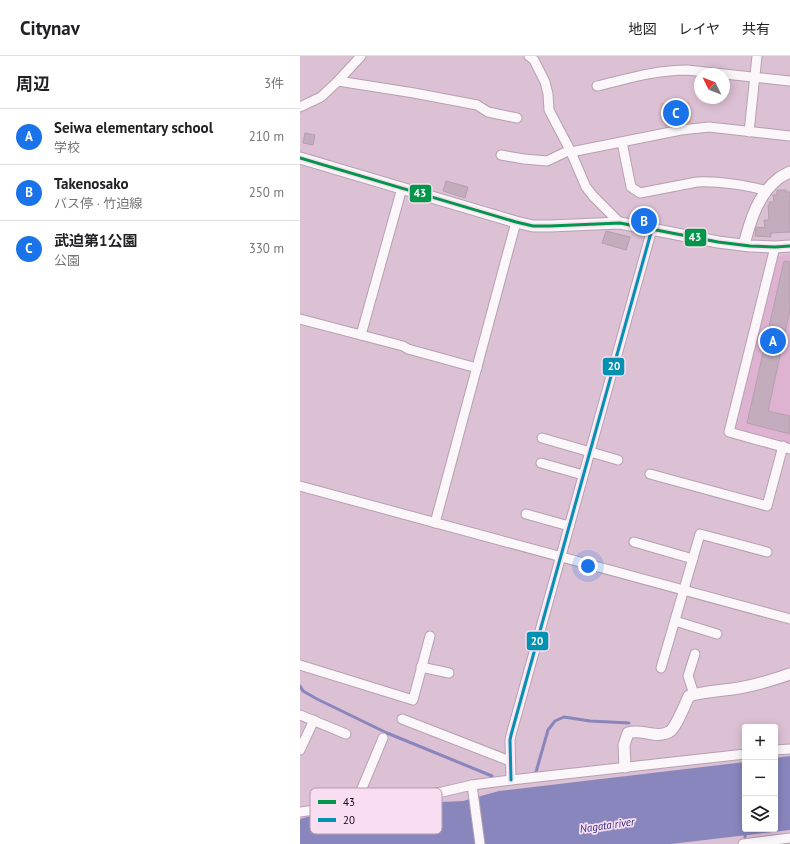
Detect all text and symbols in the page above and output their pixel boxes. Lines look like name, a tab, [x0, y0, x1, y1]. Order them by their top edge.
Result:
text: Citynav	[20, 16, 80, 40]
text: 地図	[628, 20, 656, 38]
text: レイヤ	[678, 20, 720, 38]
text: 共有	[742, 20, 770, 38]
north arrow	[694, 68, 730, 104]
text: 周辺	[16, 73, 50, 95]
text: 3件	[264, 75, 284, 92]
pin: C	[663, 98, 689, 128]
text: Seiwa elementary school	[54, 118, 213, 137]
text: A	[25, 128, 33, 145]
text: 210 m	[249, 128, 284, 145]
text: 学校	[54, 139, 80, 156]
text: Takenosako	[54, 174, 128, 193]
text: B	[25, 184, 33, 201]
text: 250 m	[249, 184, 284, 201]
line badge: 43	[409, 184, 432, 203]
text: 43	[414, 186, 426, 200]
text: バス停 · 竹迫線	[54, 195, 142, 212]
pin: B	[631, 206, 657, 236]
line badge: 43	[684, 228, 707, 247]
text: 43	[689, 230, 701, 244]
text: 武迫第1公園	[54, 231, 138, 250]
text: C	[25, 240, 33, 257]
text: 330 m	[249, 240, 284, 257]
text: 公園	[54, 252, 80, 269]
pin: A	[760, 326, 786, 356]
line badge: 20	[602, 357, 625, 376]
text: 20	[608, 359, 620, 373]
your location	[578, 556, 598, 576]
line badge: 20	[526, 631, 549, 651]
text: 20	[531, 634, 543, 648]
map controls	[742, 724, 778, 832]
button: +	[742, 724, 778, 760]
button: −	[742, 760, 778, 796]
legend	[310, 788, 442, 834]
text: 43	[343, 795, 355, 809]
button: layers	[742, 796, 778, 832]
text: 20	[343, 813, 355, 827]
water label: Nagata river	[579, 814, 637, 836]

